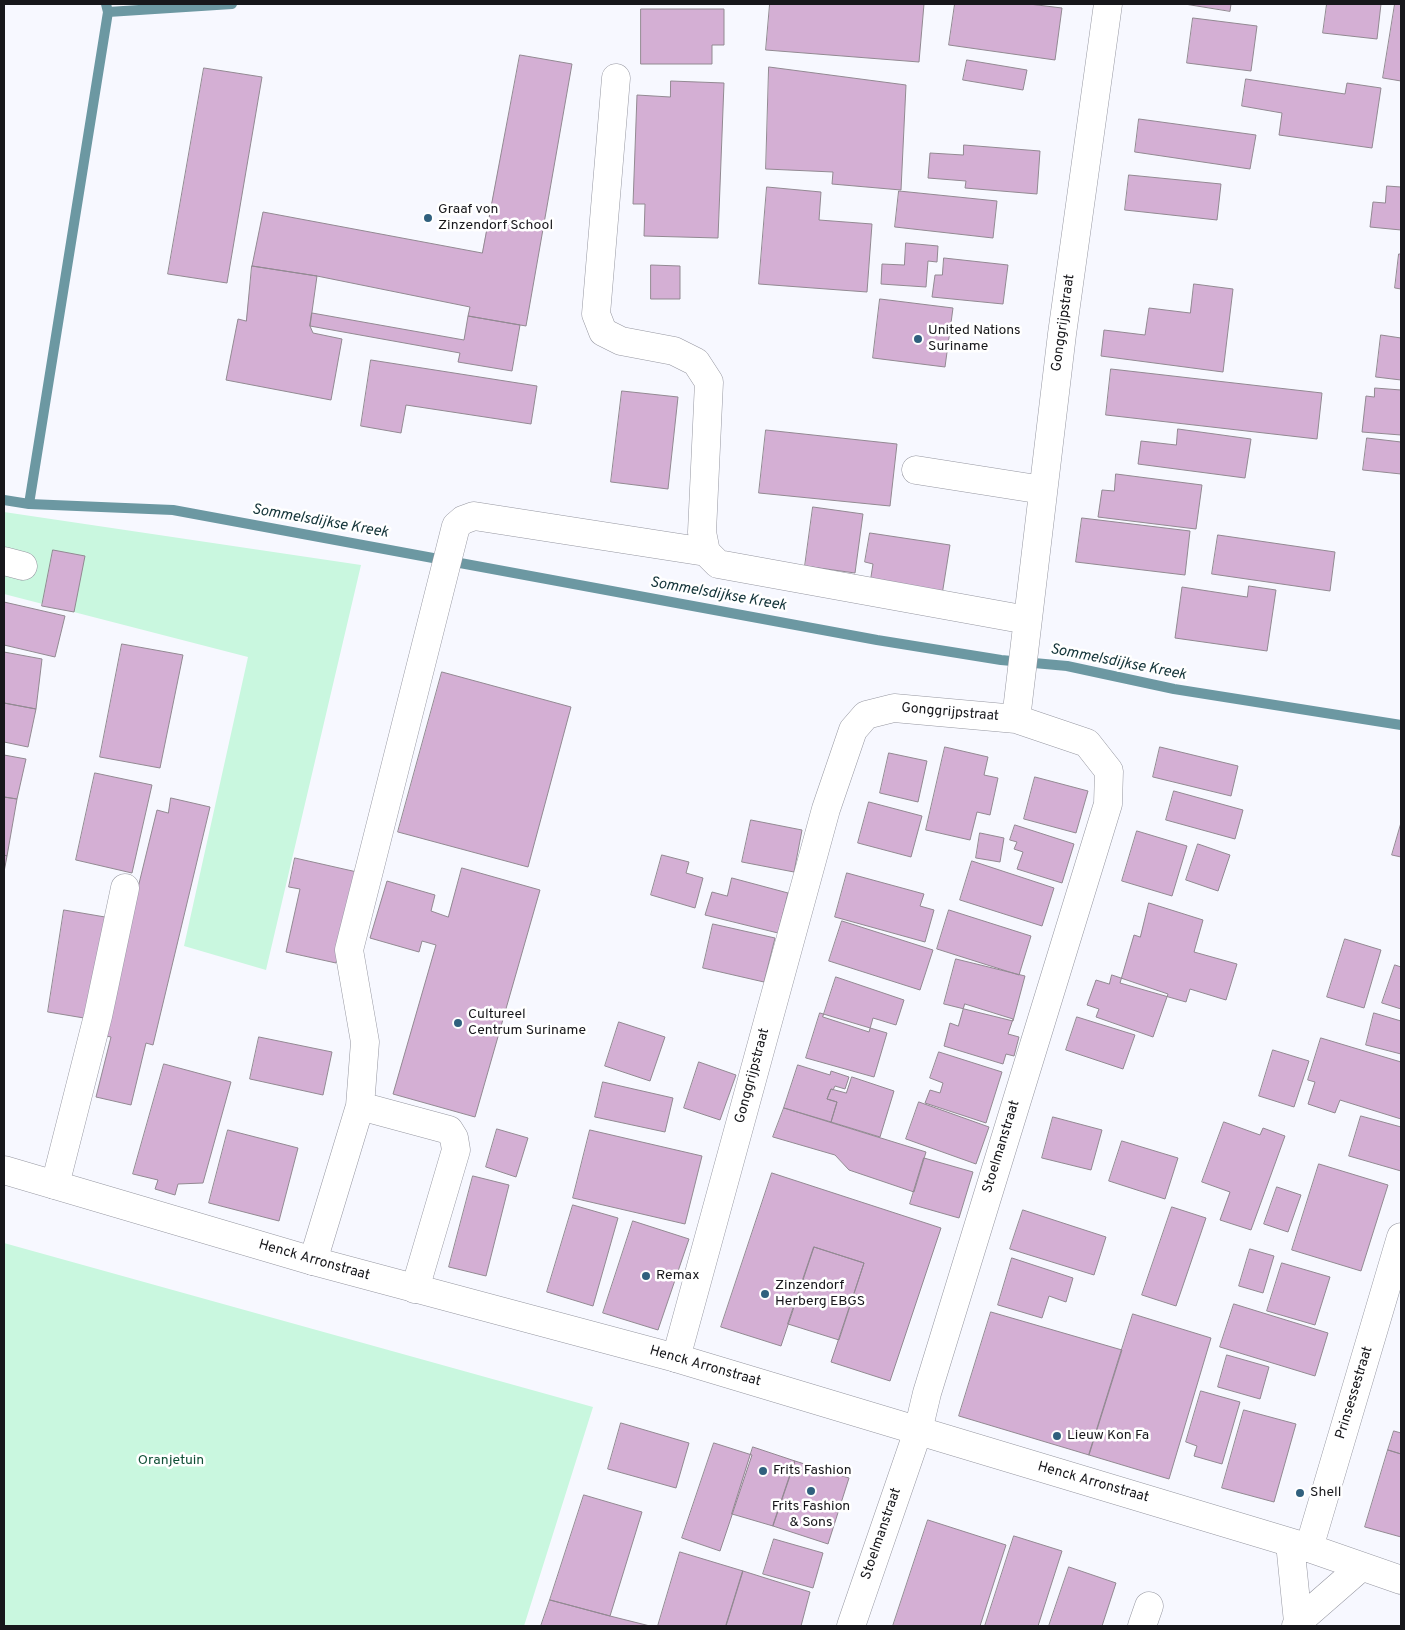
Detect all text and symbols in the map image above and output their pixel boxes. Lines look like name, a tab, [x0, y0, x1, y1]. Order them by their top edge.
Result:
place label: Graaf von Zinzendorf School	[438, 202, 553, 234]
marker: Graaf von Zinzendorf School	[422, 212, 434, 224]
street label: Gonggrijpstraat	[1049, 273, 1079, 373]
place label: United Nations Suriname	[928, 323, 1021, 356]
marker: United Nations Suriname	[912, 333, 924, 345]
water label: Sommelsdijkse Kreek	[250, 501, 390, 543]
water label: Sommelsdijkse Kreek	[648, 574, 788, 616]
water label: Sommelsdijkse Kreek	[1049, 641, 1187, 685]
street label: Gonggrijpstraat	[900, 700, 1000, 726]
place label: Cultureel Centrum Suriname	[468, 1007, 586, 1040]
marker: Cultureel Centrum Suriname	[452, 1017, 464, 1029]
street label: Gonggrijpstraat	[732, 1026, 774, 1126]
street label: Stoelmanstraat	[980, 1099, 1024, 1195]
street label: Henck Arronstraat	[256, 1237, 372, 1285]
place label: Remax	[656, 1268, 699, 1284]
marker: Remax	[640, 1270, 652, 1282]
place label: Zinzendorf Herberg EBGS	[775, 1278, 865, 1310]
marker: Zinzendorf Herberg EBGS	[759, 1288, 771, 1300]
street label: Henck Arronstraat	[647, 1343, 763, 1391]
street label: Prinsessestraat	[1333, 1345, 1377, 1441]
place label: Lieuw Kon Fa	[1067, 1428, 1149, 1444]
marker: Lieuw Kon Fa	[1051, 1430, 1063, 1442]
park label: Oranjetuin	[138, 1453, 204, 1469]
street label: Henck Arronstraat	[1035, 1459, 1151, 1507]
place label: Frits Fashion	[773, 1463, 852, 1479]
marker: Frits Fashion	[757, 1465, 769, 1477]
marker: Frits Fashion & Sons	[805, 1485, 817, 1497]
place label: Shell	[1310, 1485, 1341, 1501]
street label: Stoelmanstraat	[858, 1486, 906, 1582]
marker: Shell	[1294, 1487, 1306, 1499]
place label: Frits Fashion & Sons	[772, 1499, 850, 1531]

